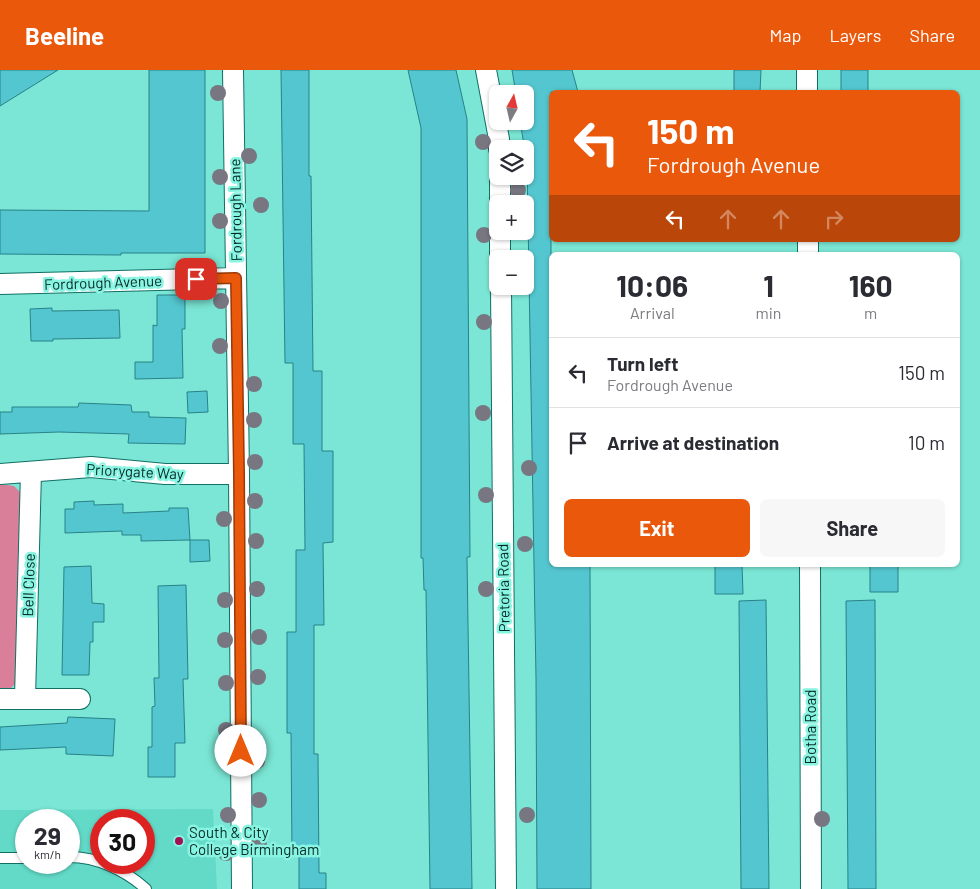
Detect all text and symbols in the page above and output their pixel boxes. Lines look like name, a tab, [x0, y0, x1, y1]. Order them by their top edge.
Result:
text: Beeline	[25, 21, 104, 50]
text: Map	[769, 24, 801, 46]
text: Layers	[829, 24, 882, 46]
text: Share	[910, 24, 955, 46]
north arrow	[489, 85, 534, 130]
map controls	[489, 85, 534, 295]
text: 150 m	[647, 109, 734, 151]
icon: left	[564, 110, 629, 175]
button: layers	[489, 140, 534, 185]
text: Fordrough Avenue	[647, 151, 820, 177]
street label: Fordrough Lane	[225, 159, 245, 261]
button: +	[489, 195, 534, 240]
icon: left	[661, 205, 689, 233]
icon: ahead	[714, 205, 742, 233]
icon: ahead	[767, 205, 795, 233]
icon: right	[820, 205, 848, 233]
button: −	[489, 250, 534, 295]
pin	[175, 258, 217, 300]
icon: arrive	[182, 265, 210, 293]
text: 10:06	[616, 267, 688, 303]
text: 1	[763, 267, 774, 303]
text: 160	[849, 267, 893, 303]
street label: Fordrough Avenue	[44, 271, 162, 293]
text: Arrival	[630, 303, 675, 322]
text: min	[756, 303, 781, 322]
text: m	[864, 303, 877, 322]
text: Turn left	[607, 352, 678, 375]
icon: left	[564, 359, 592, 387]
text: 150 m	[898, 361, 945, 384]
text: Fordrough Avenue	[607, 375, 733, 394]
icon: arrive	[564, 429, 592, 457]
text: Arrive at destination	[607, 431, 779, 454]
text: 10 m	[908, 431, 945, 454]
street label: Priorygate Way	[86, 459, 184, 483]
button: Exit	[564, 499, 750, 557]
button: Share	[760, 499, 945, 557]
street label: Pretoria Road	[493, 544, 513, 632]
street label: Bell Close	[18, 553, 38, 617]
street label: Botha Road	[801, 690, 819, 764]
position arrow	[214, 724, 266, 776]
speed limit sign: 30	[90, 809, 155, 874]
text: 29	[34, 820, 61, 850]
place label: South & City College Birmingham	[189, 823, 319, 858]
marker: South & City College Birmingham	[173, 835, 185, 847]
text: km/h	[34, 847, 61, 861]

